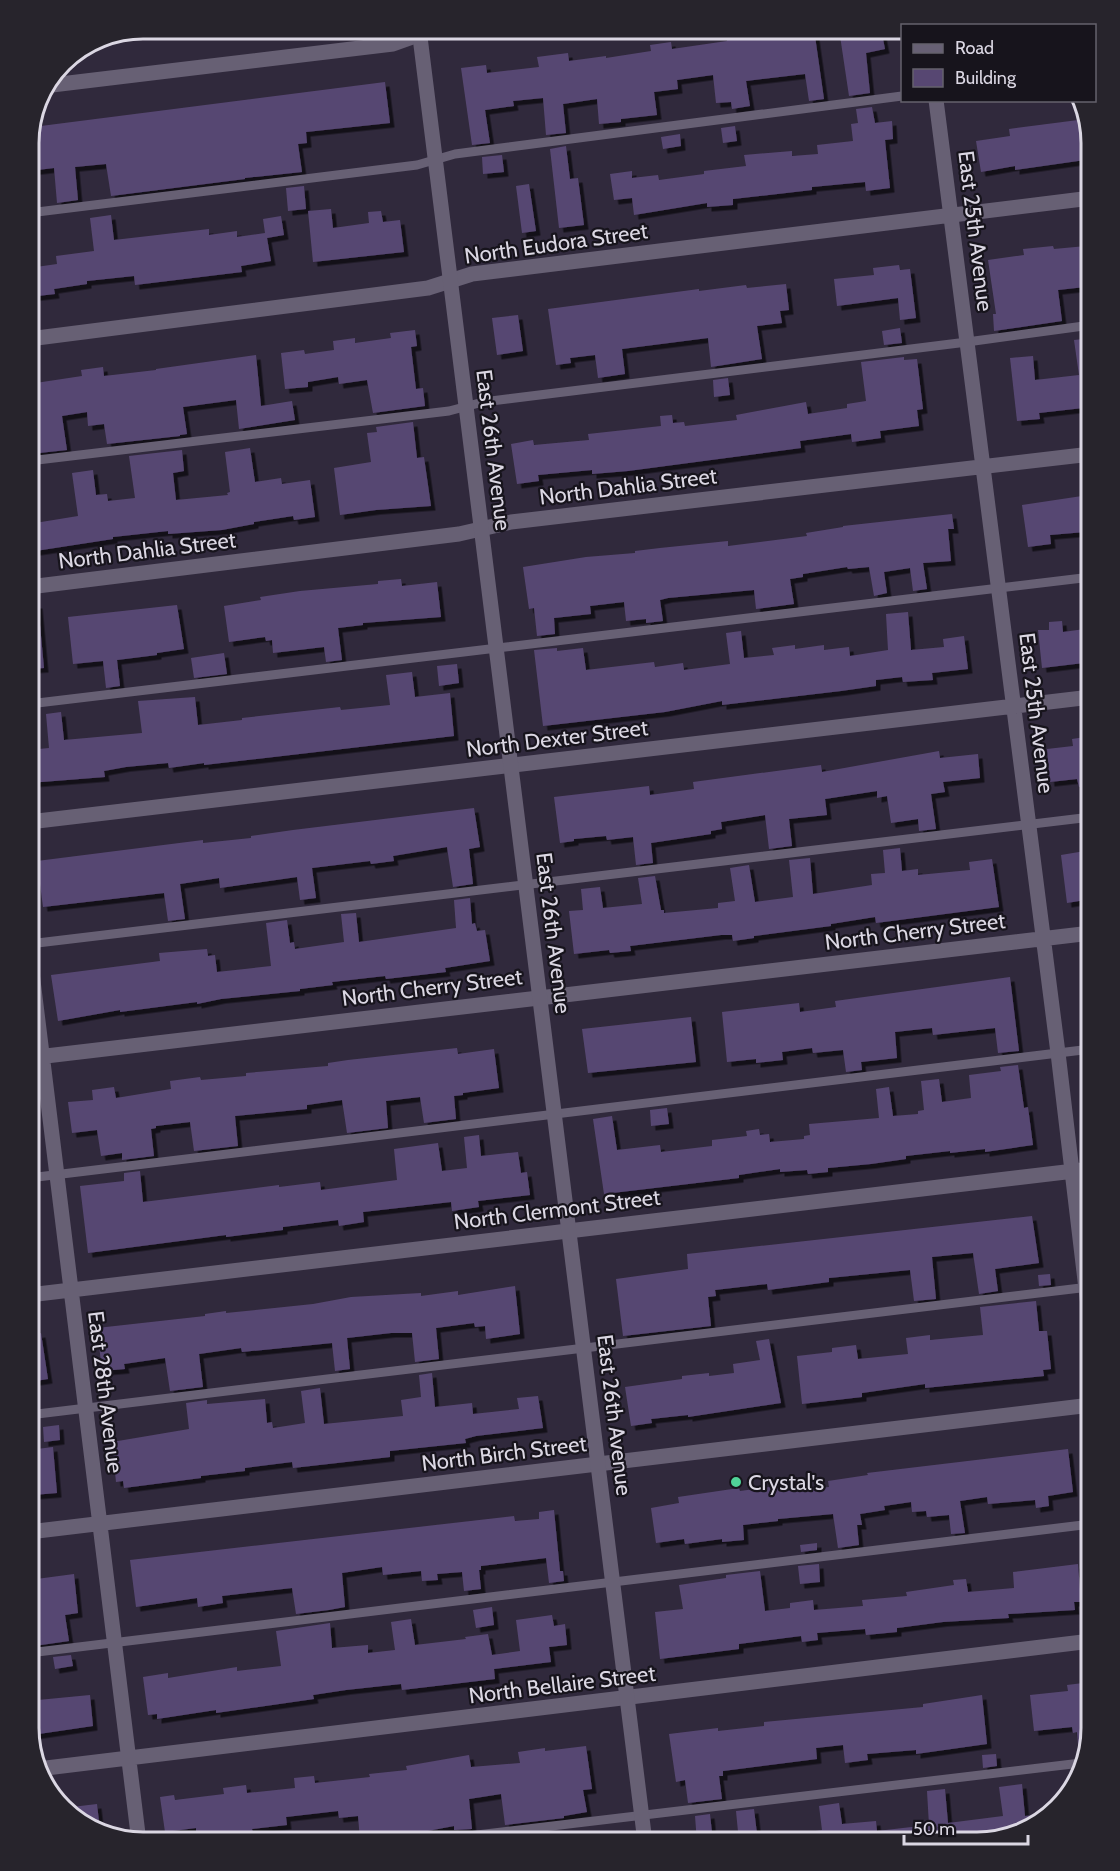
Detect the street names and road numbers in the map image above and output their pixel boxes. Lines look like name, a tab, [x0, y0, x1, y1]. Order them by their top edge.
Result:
street label: East 25th Avenue	[952, 149, 999, 313]
street label: North Eudora Street	[463, 217, 650, 270]
street label: East 26th Avenue	[470, 368, 517, 532]
street label: North Dahlia Street	[538, 462, 719, 511]
street label: North Dahlia Street	[57, 526, 238, 575]
street label: East 25th Avenue	[1013, 631, 1060, 795]
street label: North Dexter Street	[465, 714, 650, 763]
street label: East 26th Avenue	[530, 851, 577, 1015]
street label: North Cherry Street	[823, 907, 1007, 956]
street label: North Cherry Street	[340, 963, 524, 1012]
street label: North Clermont Street	[452, 1183, 662, 1236]
street label: East 28th Avenue	[82, 1309, 129, 1475]
street label: East 26th Avenue	[591, 1333, 638, 1497]
street label: North Birch Street	[420, 1430, 589, 1477]
street label: North Bellaire Street	[467, 1660, 658, 1709]

